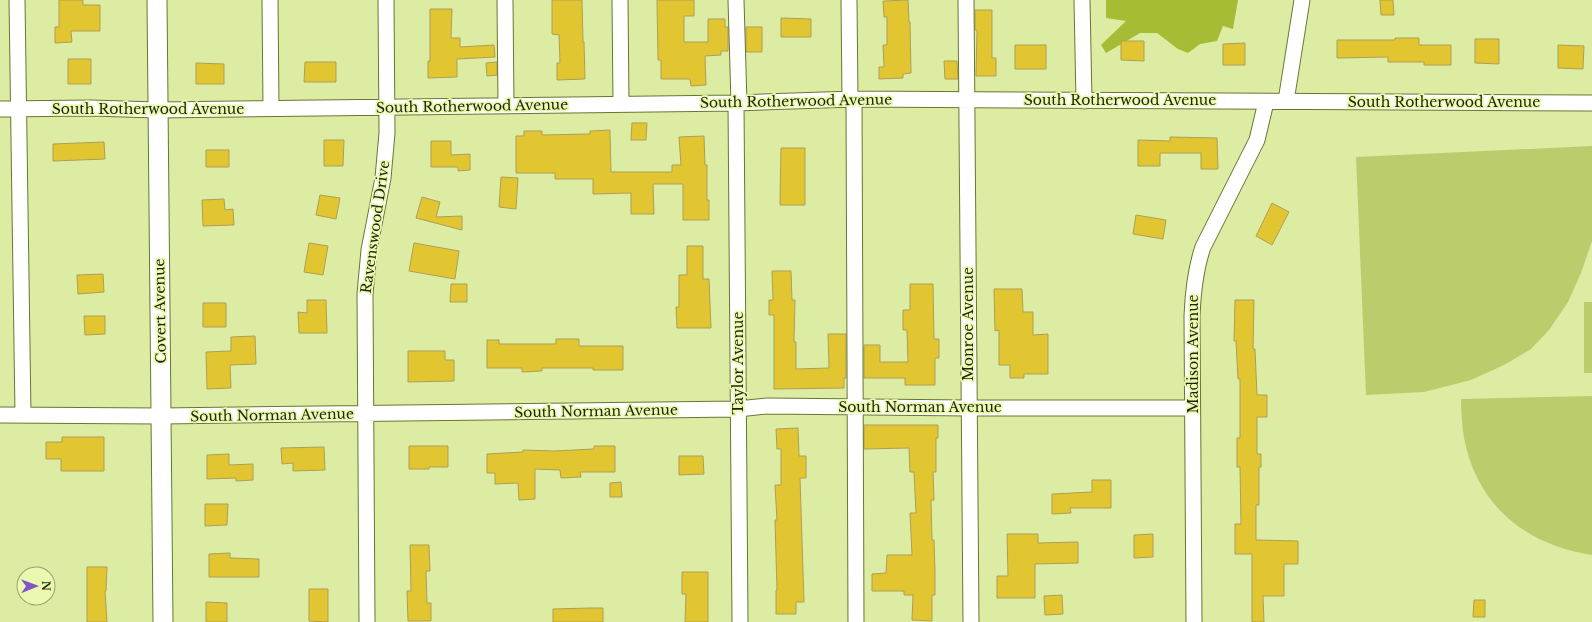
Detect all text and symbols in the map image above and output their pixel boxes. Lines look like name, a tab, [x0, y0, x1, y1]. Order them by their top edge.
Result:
street label: South Rotherwood Avenue	[700, 90, 892, 112]
street label: South Rotherwood Avenue	[1024, 91, 1216, 109]
street label: South Rotherwood Avenue	[1348, 93, 1540, 111]
street label: South Rotherwood Avenue	[376, 95, 568, 117]
street label: South Rotherwood Avenue	[52, 100, 244, 118]
street label: Ravenswood Drive	[357, 159, 393, 295]
street label: Covert Avenue	[150, 258, 170, 364]
street label: Monroe Avenue	[959, 267, 977, 381]
street label: Madison Avenue	[1184, 294, 1202, 414]
street label: Taylor Avenue	[729, 312, 747, 414]
street label: South Norman Avenue	[838, 398, 1002, 416]
street label: South Norman Avenue	[514, 401, 678, 421]
street label: South Norman Avenue	[190, 405, 354, 425]
north arrow	[16, 566, 56, 606]
text: N	[39, 581, 53, 592]

